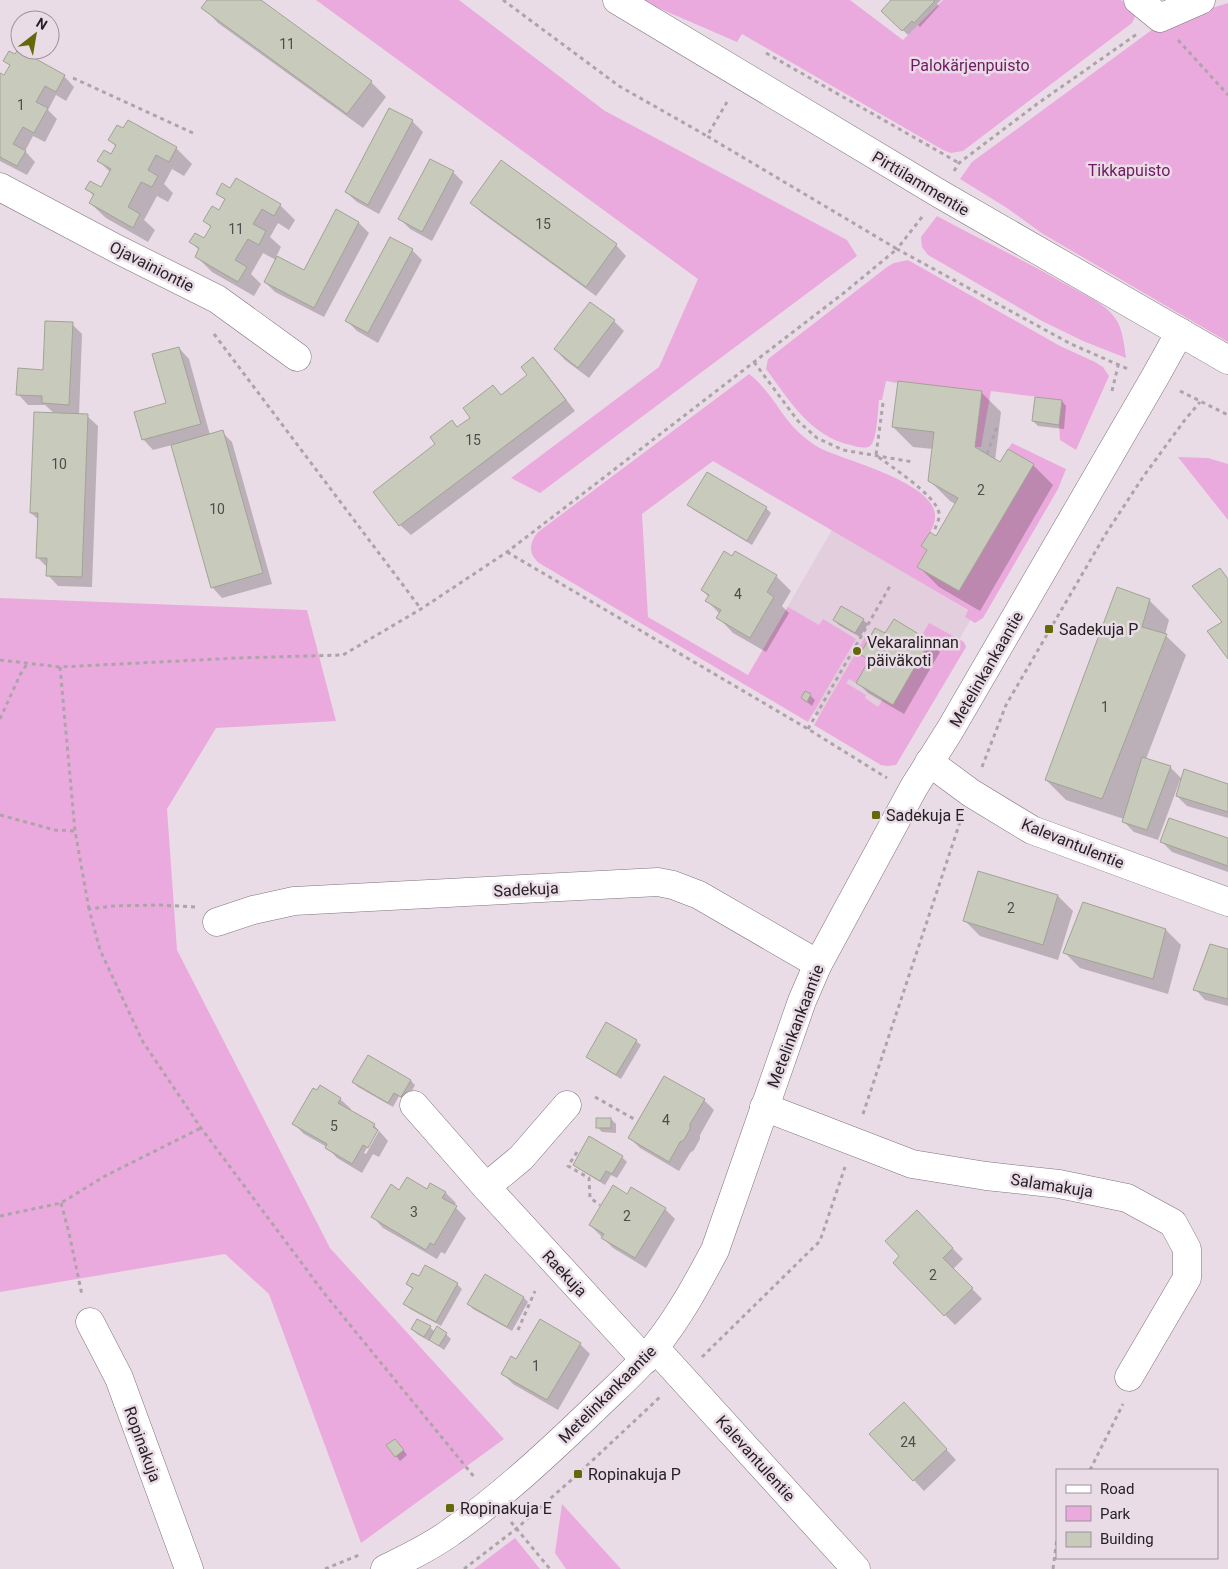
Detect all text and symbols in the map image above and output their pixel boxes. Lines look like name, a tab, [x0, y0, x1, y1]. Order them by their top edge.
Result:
north arrow	[10, 10, 60, 60]
text: N	[33, 14, 50, 33]
house number: 11	[279, 36, 295, 52]
park label: Palokärjenpuisto	[910, 56, 1030, 75]
house number: 1	[17, 97, 25, 113]
street label: Pirttilammentie	[869, 147, 973, 220]
park label: Tikkapuisto	[1088, 161, 1170, 180]
house number: 15	[535, 216, 551, 232]
house number: 11	[228, 221, 244, 237]
street label: Ojavainiontie	[106, 237, 197, 296]
house number: 15	[465, 432, 481, 448]
house number: 10	[51, 456, 67, 472]
house number: 2	[977, 482, 985, 498]
house number: 10	[209, 501, 225, 517]
house number: 4	[734, 586, 742, 602]
street label: Metelinkankaantie	[946, 608, 1027, 730]
place label: Sadekuja P	[1059, 620, 1138, 639]
marker: Sadekuja P	[1043, 623, 1055, 635]
place label: Vekaralinnan päiväkoti	[867, 633, 959, 670]
marker: Vekaralinnan päiväkoti	[851, 645, 863, 657]
house number: 1	[1101, 699, 1109, 715]
place label: Sadekuja E	[886, 806, 964, 825]
marker: Sadekuja E	[870, 809, 882, 821]
street label: Kalevantulentie	[1019, 814, 1127, 873]
street label: Sadekuja	[493, 878, 559, 901]
house number: 2	[1007, 900, 1015, 916]
street label: Metelinkankaantie	[763, 962, 828, 1090]
house number: 4	[662, 1112, 670, 1128]
house number: 5	[330, 1118, 338, 1134]
street label: Salamakuja	[1009, 1170, 1094, 1201]
house number: 3	[410, 1204, 418, 1220]
house number: 2	[623, 1208, 631, 1224]
street label: Raekuja	[538, 1246, 591, 1300]
house number: 2	[929, 1267, 937, 1283]
street label: Metelinkankaantie	[555, 1342, 660, 1447]
house number: 1	[532, 1358, 540, 1374]
street label: Ropinakuja	[120, 1404, 165, 1484]
street label: Kalevantulentie	[712, 1411, 799, 1505]
house number: 24	[900, 1434, 916, 1450]
place label: Ropinakuja P	[588, 1465, 681, 1484]
marker: Ropinakuja P	[572, 1468, 584, 1480]
legend	[1056, 1469, 1218, 1559]
text: Road	[1100, 1480, 1134, 1498]
place label: Ropinakuja E	[460, 1499, 552, 1518]
marker: Ropinakuja E	[444, 1502, 456, 1514]
text: Park	[1100, 1505, 1131, 1523]
text: Building	[1100, 1530, 1154, 1548]

